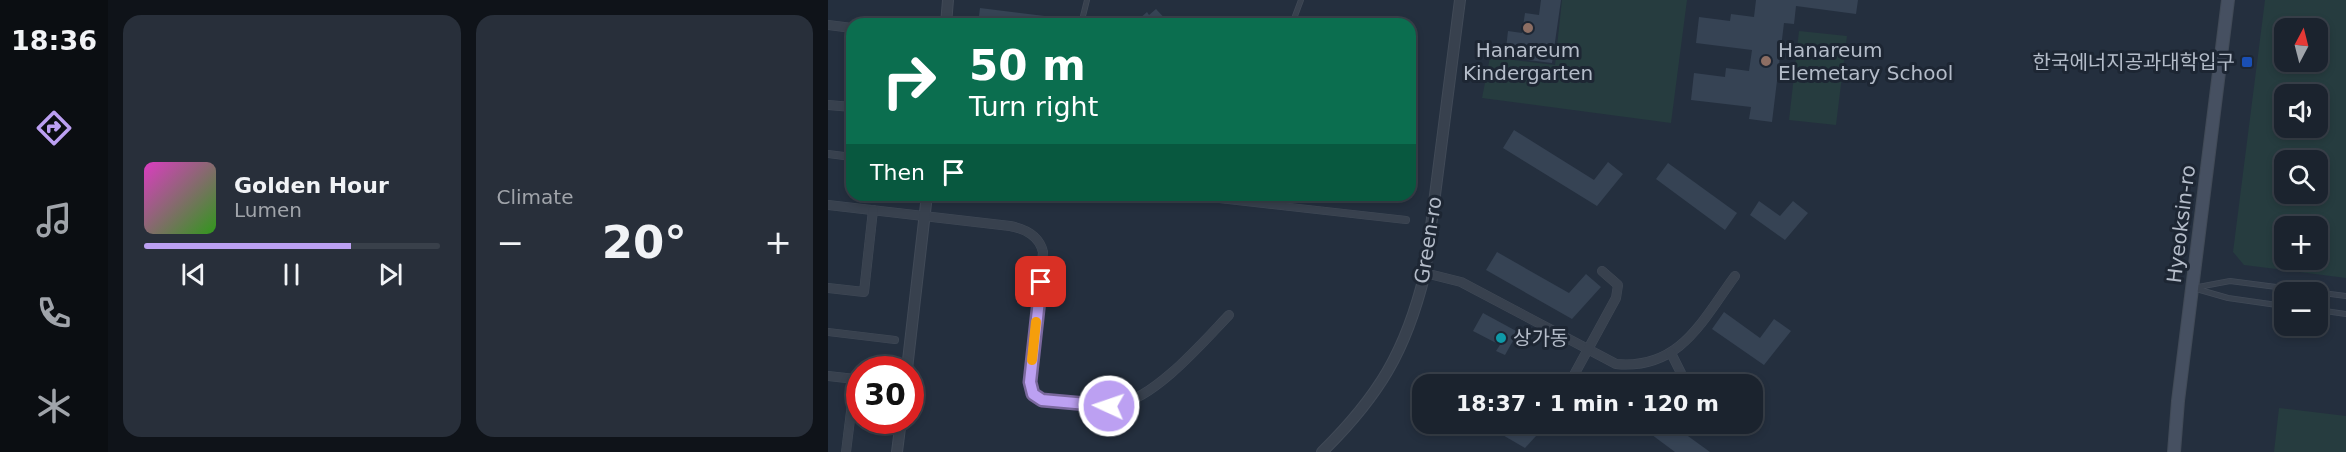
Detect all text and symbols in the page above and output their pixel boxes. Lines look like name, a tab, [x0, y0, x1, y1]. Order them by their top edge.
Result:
north arrow	[2274, 18, 2328, 72]
map controls	[2274, 18, 2328, 336]
marker: Hanareum Kindergarten	[1521, 21, 1535, 35]
text: 18:36	[11, 25, 97, 56]
place label: Hanareum Kindergarten	[1463, 38, 1593, 85]
place label: Hanareum Elemetary School	[1778, 38, 1953, 85]
text: 50 m	[969, 41, 1086, 90]
icon: right	[870, 42, 948, 120]
place label: 한국에너지공과대학입구	[2033, 50, 2235, 74]
marker: Hanareum Elemetary School	[1759, 54, 1773, 68]
marker: 한국에너지공과대학입구	[2240, 55, 2254, 69]
button: sound	[2274, 84, 2328, 138]
text: Turn right	[969, 91, 1098, 122]
icon: directions	[33, 107, 75, 149]
button: search	[2274, 150, 2328, 204]
icon: arrive	[937, 156, 970, 189]
text: Then	[870, 160, 925, 185]
street label: Hyeoksin-ro	[2162, 164, 2200, 284]
text: Golden Hour	[234, 173, 389, 198]
text: Climate	[497, 185, 573, 209]
street label: Green-ro	[1409, 195, 1447, 285]
text: Lumen	[234, 198, 302, 222]
icon: music	[33, 199, 75, 241]
text: 20°	[602, 216, 687, 269]
button: +	[2274, 216, 2328, 270]
text: −	[497, 223, 524, 262]
text: +	[764, 223, 792, 262]
pin	[1015, 256, 1066, 307]
icon: previous	[177, 258, 210, 291]
icon: pause	[275, 258, 308, 291]
icon: next	[374, 258, 407, 291]
icon: arrive	[1024, 265, 1057, 298]
button: −	[2274, 282, 2328, 336]
icon: phone	[33, 292, 75, 334]
place label: 상가동	[1513, 326, 1568, 350]
marker: 상가동	[1494, 331, 1508, 345]
speed limit sign: 30	[846, 356, 924, 434]
position arrow	[1077, 374, 1141, 438]
icon: climate	[33, 385, 75, 427]
text: 18:37 · 1 min · 120 m	[1456, 391, 1719, 416]

